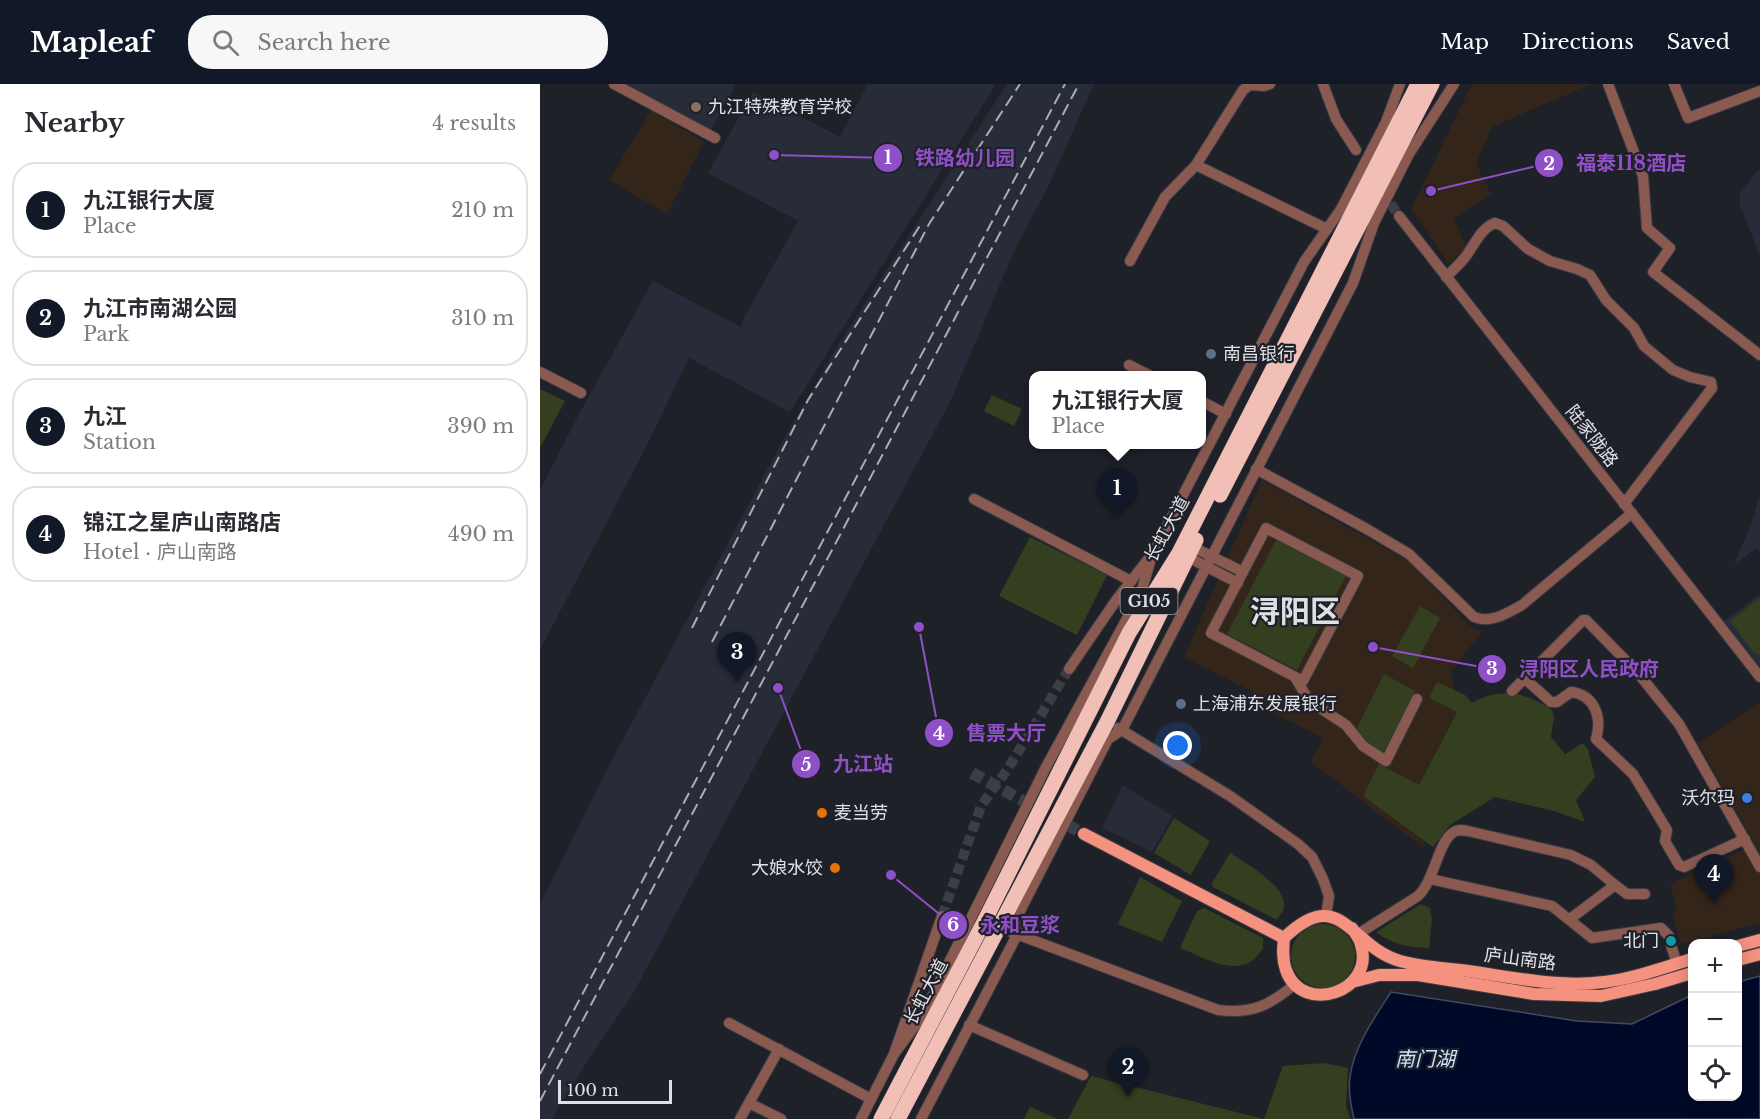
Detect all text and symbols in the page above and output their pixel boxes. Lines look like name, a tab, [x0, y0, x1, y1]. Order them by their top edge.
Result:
search box	[188, 15, 608, 69]
text: Mapleaf	[30, 25, 152, 60]
icon: search	[209, 26, 242, 59]
text: Search here	[257, 29, 391, 56]
text: Map	[1440, 29, 1489, 55]
text: Directions	[1522, 29, 1634, 55]
text: Saved	[1667, 29, 1730, 55]
place label: 九江特殊教育学校	[708, 96, 852, 118]
marker: 九江特殊教育学校	[689, 100, 703, 114]
text: Nearby	[24, 107, 125, 139]
text: 4 results	[432, 111, 516, 135]
callout: 铁路幼儿园	[873, 139, 1027, 177]
callout: 福泰118酒店	[1534, 144, 1698, 182]
text: 铁路幼儿园	[915, 146, 1015, 170]
text: 1	[884, 147, 892, 169]
text: 福泰118酒店	[1576, 151, 1686, 175]
text: 2	[1543, 153, 1555, 175]
text: 九江银行大厦	[83, 187, 215, 214]
text: 1	[41, 198, 50, 222]
text: 210 m	[451, 198, 514, 222]
text: Place	[83, 214, 137, 238]
text: 九江市南湖公园	[83, 295, 237, 322]
text: 2	[39, 306, 52, 330]
text: 310 m	[451, 306, 514, 330]
text: Park	[83, 322, 129, 346]
place label: 南昌银行	[1223, 343, 1295, 365]
marker: 南昌银行	[1204, 347, 1218, 361]
popup	[1029, 371, 1206, 449]
text: 九江银行大厦	[1051, 387, 1184, 414]
street label: 陆家陇路	[1561, 401, 1623, 471]
text: 九江	[83, 403, 127, 430]
text: 3	[39, 414, 52, 438]
text: 390 m	[447, 414, 514, 438]
text: Place	[1051, 414, 1105, 438]
text: Station	[83, 430, 156, 454]
pin: 1	[1098, 468, 1136, 518]
street label: 长虹大道	[1140, 492, 1194, 566]
text: 锦江之星庐山南路店	[83, 509, 281, 536]
text: 4	[39, 522, 52, 546]
text: 490 m	[448, 522, 514, 546]
text: Hotel · 庐山南路	[83, 540, 237, 564]
road number: G105	[1120, 588, 1178, 614]
district label: 浔阳区	[1250, 593, 1340, 630]
pin: 3	[718, 632, 756, 682]
callout: 浔阳区人民政府	[1477, 650, 1671, 688]
text: 浔阳区人民政府	[1519, 657, 1659, 681]
text: 3	[1486, 658, 1498, 680]
place label: 上海浦东发展银行	[1193, 693, 1337, 715]
marker: 上海浦东发展银行	[1174, 697, 1188, 711]
callout: 售票大厅	[924, 714, 1058, 752]
text: 售票大厅	[966, 721, 1046, 745]
text: 4	[933, 723, 945, 745]
your location	[1163, 731, 1192, 760]
callout: 九江站	[791, 745, 905, 783]
text: 九江站	[833, 752, 893, 776]
text: 5	[801, 754, 811, 776]
place label: 沃尔玛	[1681, 787, 1735, 809]
marker: 沃尔玛	[1740, 791, 1754, 805]
place label: 麦当劳	[834, 802, 888, 824]
marker: 麦当劳	[815, 806, 829, 820]
pin: 4	[1694, 854, 1734, 904]
place label: 大娘水饺	[751, 857, 823, 879]
marker: 大娘水饺	[828, 861, 842, 875]
callout: 永和豆浆	[938, 906, 1072, 944]
text: 永和豆浆	[980, 913, 1060, 937]
text: 6	[947, 914, 959, 936]
place label: 北门	[1623, 930, 1659, 952]
marker: 北门	[1664, 934, 1678, 948]
map controls	[1688, 939, 1742, 1101]
button: +	[1688, 939, 1742, 993]
street label: 庐山南路	[1483, 944, 1557, 974]
street label: 长虹大道	[899, 955, 953, 1029]
button: −	[1688, 993, 1742, 1047]
water label: 南门湖	[1395, 1047, 1458, 1071]
button: locate	[1688, 1047, 1742, 1101]
pin: 2	[1108, 1048, 1148, 1097]
scale bar	[558, 1077, 672, 1104]
text: 100 m	[567, 1080, 619, 1100]

